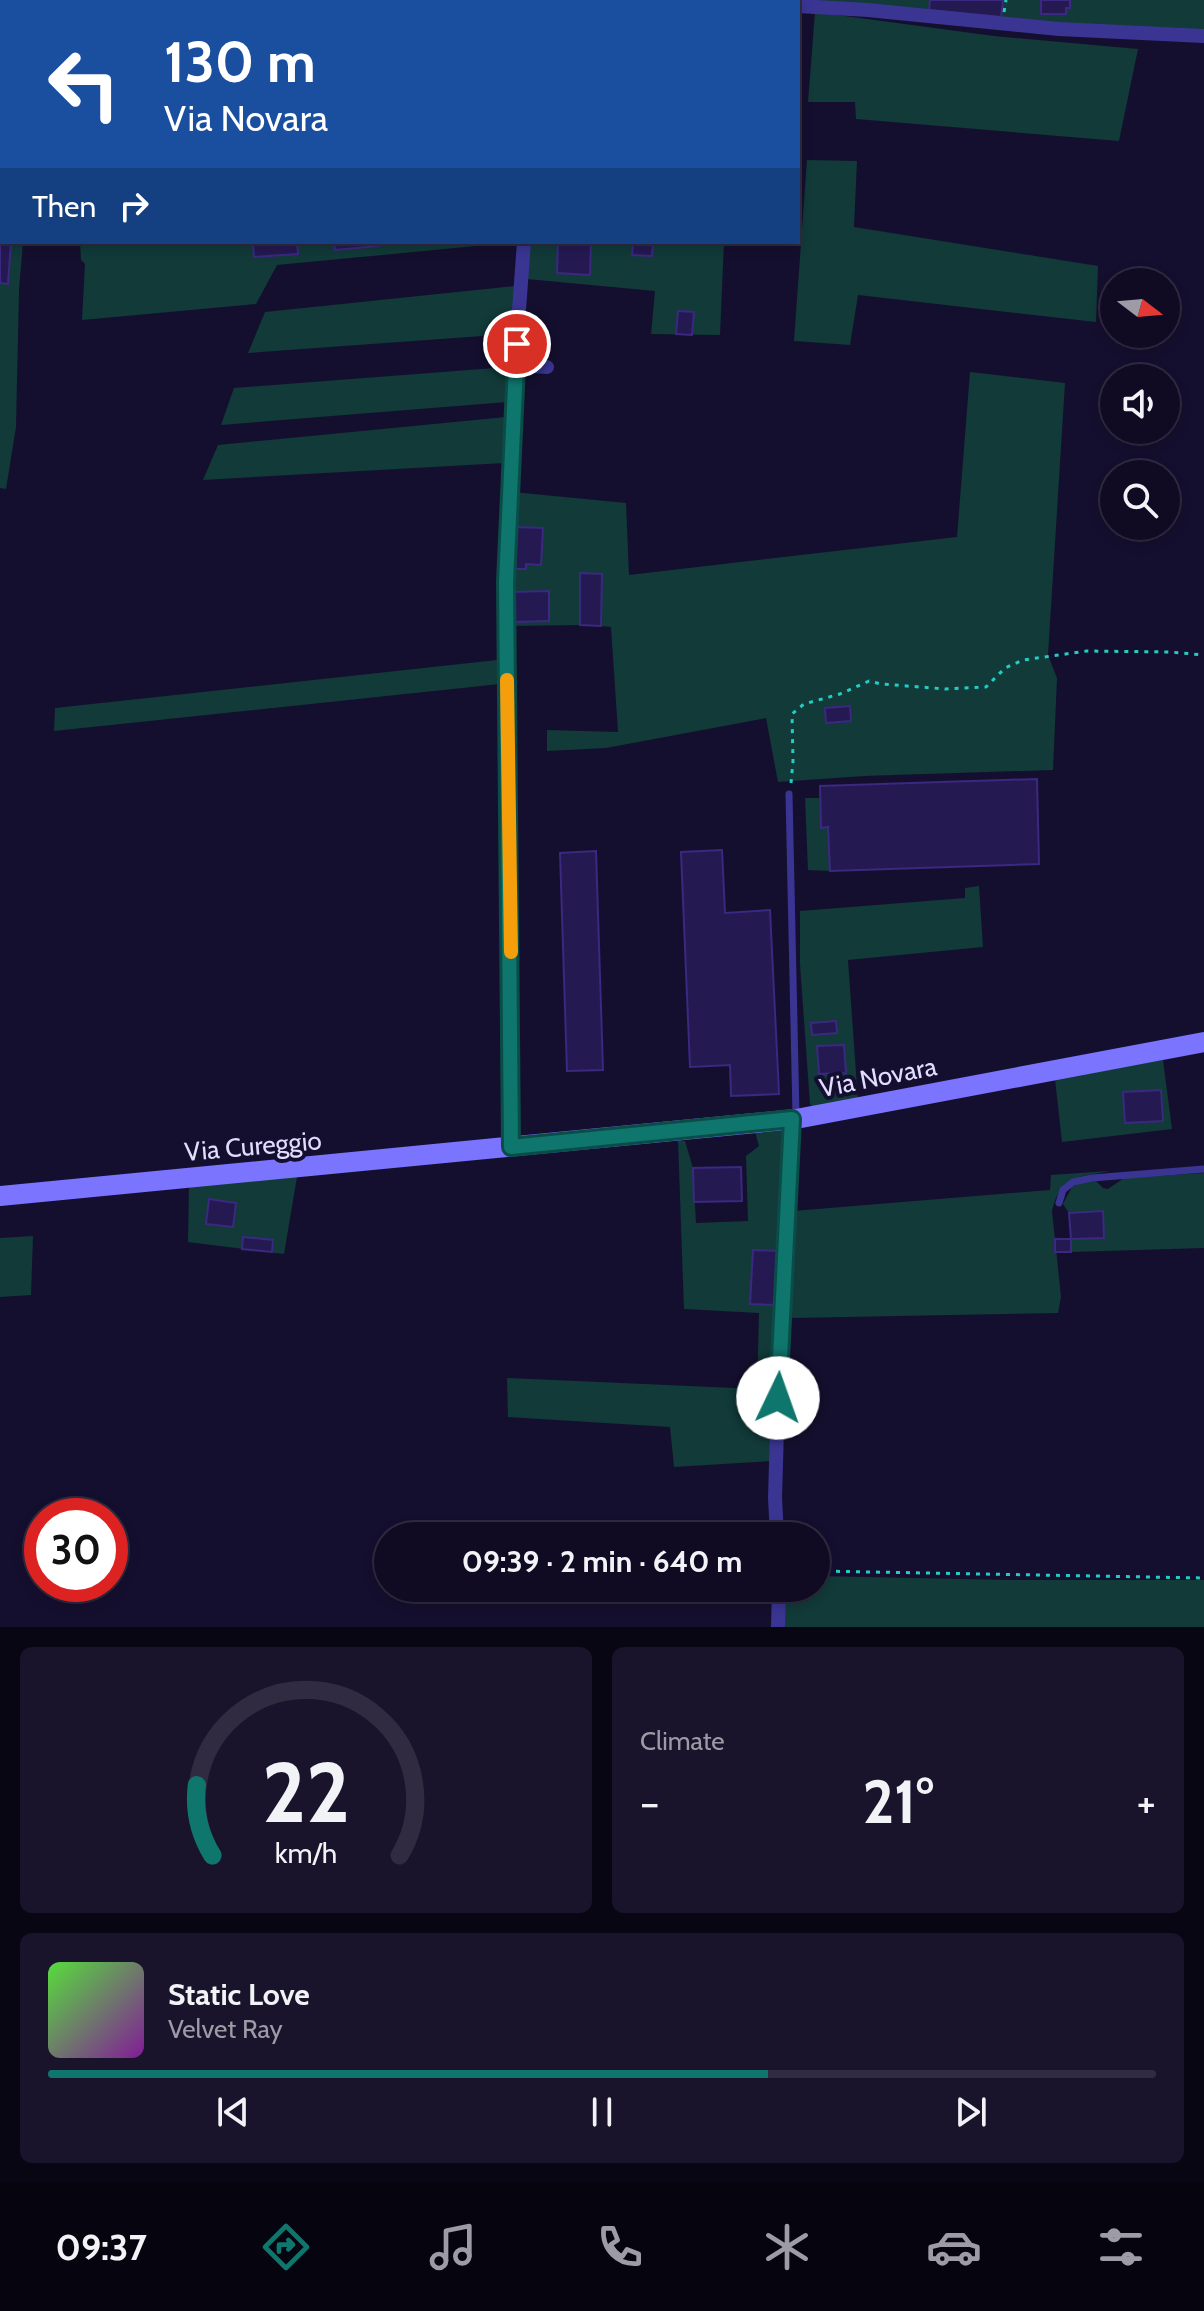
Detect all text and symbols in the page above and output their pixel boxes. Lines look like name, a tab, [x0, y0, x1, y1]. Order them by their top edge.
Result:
text: 130 m	[164, 28, 316, 96]
icon: left	[32, 32, 136, 136]
text: Via Novara	[164, 96, 328, 140]
icon: right	[112, 184, 156, 228]
text: Then	[32, 188, 96, 225]
north arrow	[1100, 268, 1180, 348]
map controls	[1100, 268, 1180, 540]
pin	[483, 310, 551, 378]
icon: arrive	[495, 322, 539, 366]
button: sound	[1100, 364, 1180, 444]
button: search	[1100, 460, 1180, 540]
street label: Via Novara	[817, 1050, 940, 1104]
street label: Via Cureggio	[183, 1124, 323, 1168]
position arrow	[736, 1356, 820, 1440]
speed limit sign: 30	[24, 1498, 128, 1602]
text: 09:39 · 2 min · 640 m	[462, 1543, 742, 1580]
text: Climate	[640, 1725, 725, 1757]
text: 22	[262, 1742, 350, 1843]
text: 21°	[862, 1765, 934, 1838]
text: −	[640, 1776, 659, 1829]
text: +	[1137, 1776, 1156, 1829]
text: km/h	[275, 1835, 337, 1870]
text: Static Love	[168, 1976, 310, 2013]
text: Velvet Ray	[168, 2013, 283, 2045]
icon: previous	[211, 2090, 255, 2134]
icon: pause	[580, 2090, 624, 2134]
icon: next	[949, 2090, 993, 2134]
icon: directions	[258, 2219, 314, 2275]
icon: music	[425, 2219, 481, 2275]
icon: phone	[592, 2219, 648, 2275]
icon: climate	[759, 2219, 815, 2275]
icon: car	[926, 2219, 982, 2275]
icon: filters	[1093, 2219, 1149, 2275]
text: 09:37	[55, 2225, 147, 2269]

